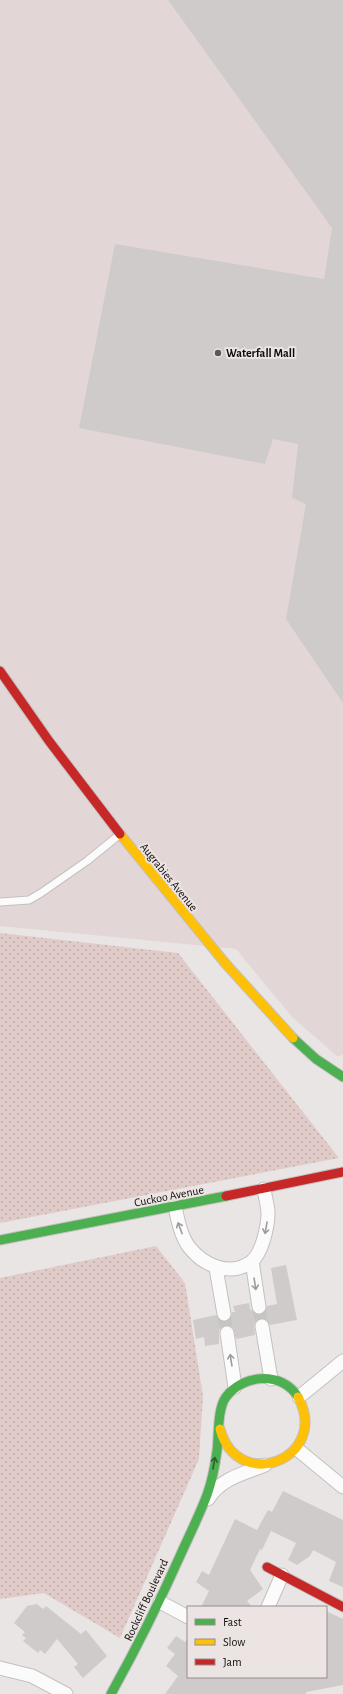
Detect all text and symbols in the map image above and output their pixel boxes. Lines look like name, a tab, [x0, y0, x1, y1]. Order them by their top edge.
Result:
place label: Waterfall Mall	[226, 347, 295, 359]
marker: Waterfall Mall	[213, 348, 223, 358]
street label: Augrabies Avenue	[138, 841, 200, 913]
street label: Cuckoo Avenue	[133, 1183, 205, 1209]
one-way arrow	[262, 1221, 270, 1234]
one-way arrow	[176, 1222, 184, 1234]
one-way arrow	[252, 1277, 260, 1290]
one-way arrow	[227, 1354, 235, 1367]
one-way arrow	[211, 1457, 219, 1470]
street label: Rockcliff Boulevard	[122, 1557, 170, 1643]
legend	[187, 1606, 327, 1678]
text: Fast	[223, 1616, 242, 1628]
text: Slow	[223, 1636, 245, 1648]
text: Jam	[223, 1656, 242, 1668]

